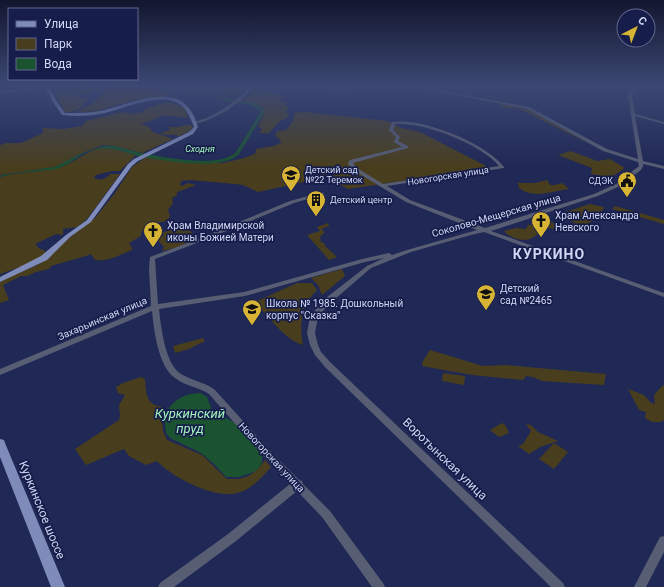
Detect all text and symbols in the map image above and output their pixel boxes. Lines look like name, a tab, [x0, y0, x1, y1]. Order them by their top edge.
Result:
legend	[8, 8, 138, 80]
north arrow	[616, 8, 656, 48]
text: С	[635, 14, 649, 28]
text: Улица	[44, 17, 79, 31]
text: Парк	[44, 37, 73, 51]
text: Вода	[44, 57, 72, 71]
water label: Сходня	[185, 144, 215, 154]
school or university icon: Детский сад №22 Теремок	[280, 164, 302, 192]
place label: Детский сад №22 Теремок	[305, 165, 363, 185]
street label: Новогорская улица	[407, 165, 489, 187]
public building icon: СДЭК	[616, 170, 638, 198]
place label: СДЭК	[589, 176, 613, 186]
building icon: Детский центр	[305, 189, 327, 217]
street label: Соколово-Мещерская улица	[430, 192, 562, 239]
place label: Детский центр	[330, 195, 392, 205]
church icon: Храм Александра Невского	[530, 210, 552, 238]
place label: Храм Александра Невского	[555, 210, 639, 233]
church icon: Храм Владимирской иконы Божией Матери	[142, 220, 164, 248]
place label: Храм Владимирской иконы Божией Матери	[167, 220, 274, 243]
district label: КУРКИНО	[513, 246, 585, 262]
school or university icon: Детский сад №2465	[475, 283, 497, 311]
place label: Детский сад №2465	[500, 283, 552, 306]
street label: Захарьинская улица	[56, 295, 148, 342]
school or university icon: Школа № 1985. Дошкольный корпус "Сказка"	[241, 298, 263, 326]
place label: Школа № 1985. Дошкольный корпус "Сказка"	[266, 298, 403, 321]
water label: Куркинский пруд	[155, 406, 225, 436]
street label: Воротынская улица	[400, 415, 490, 503]
street label: Новогорская улица	[237, 420, 307, 494]
street label: Куркинское шоссе	[16, 459, 68, 561]

